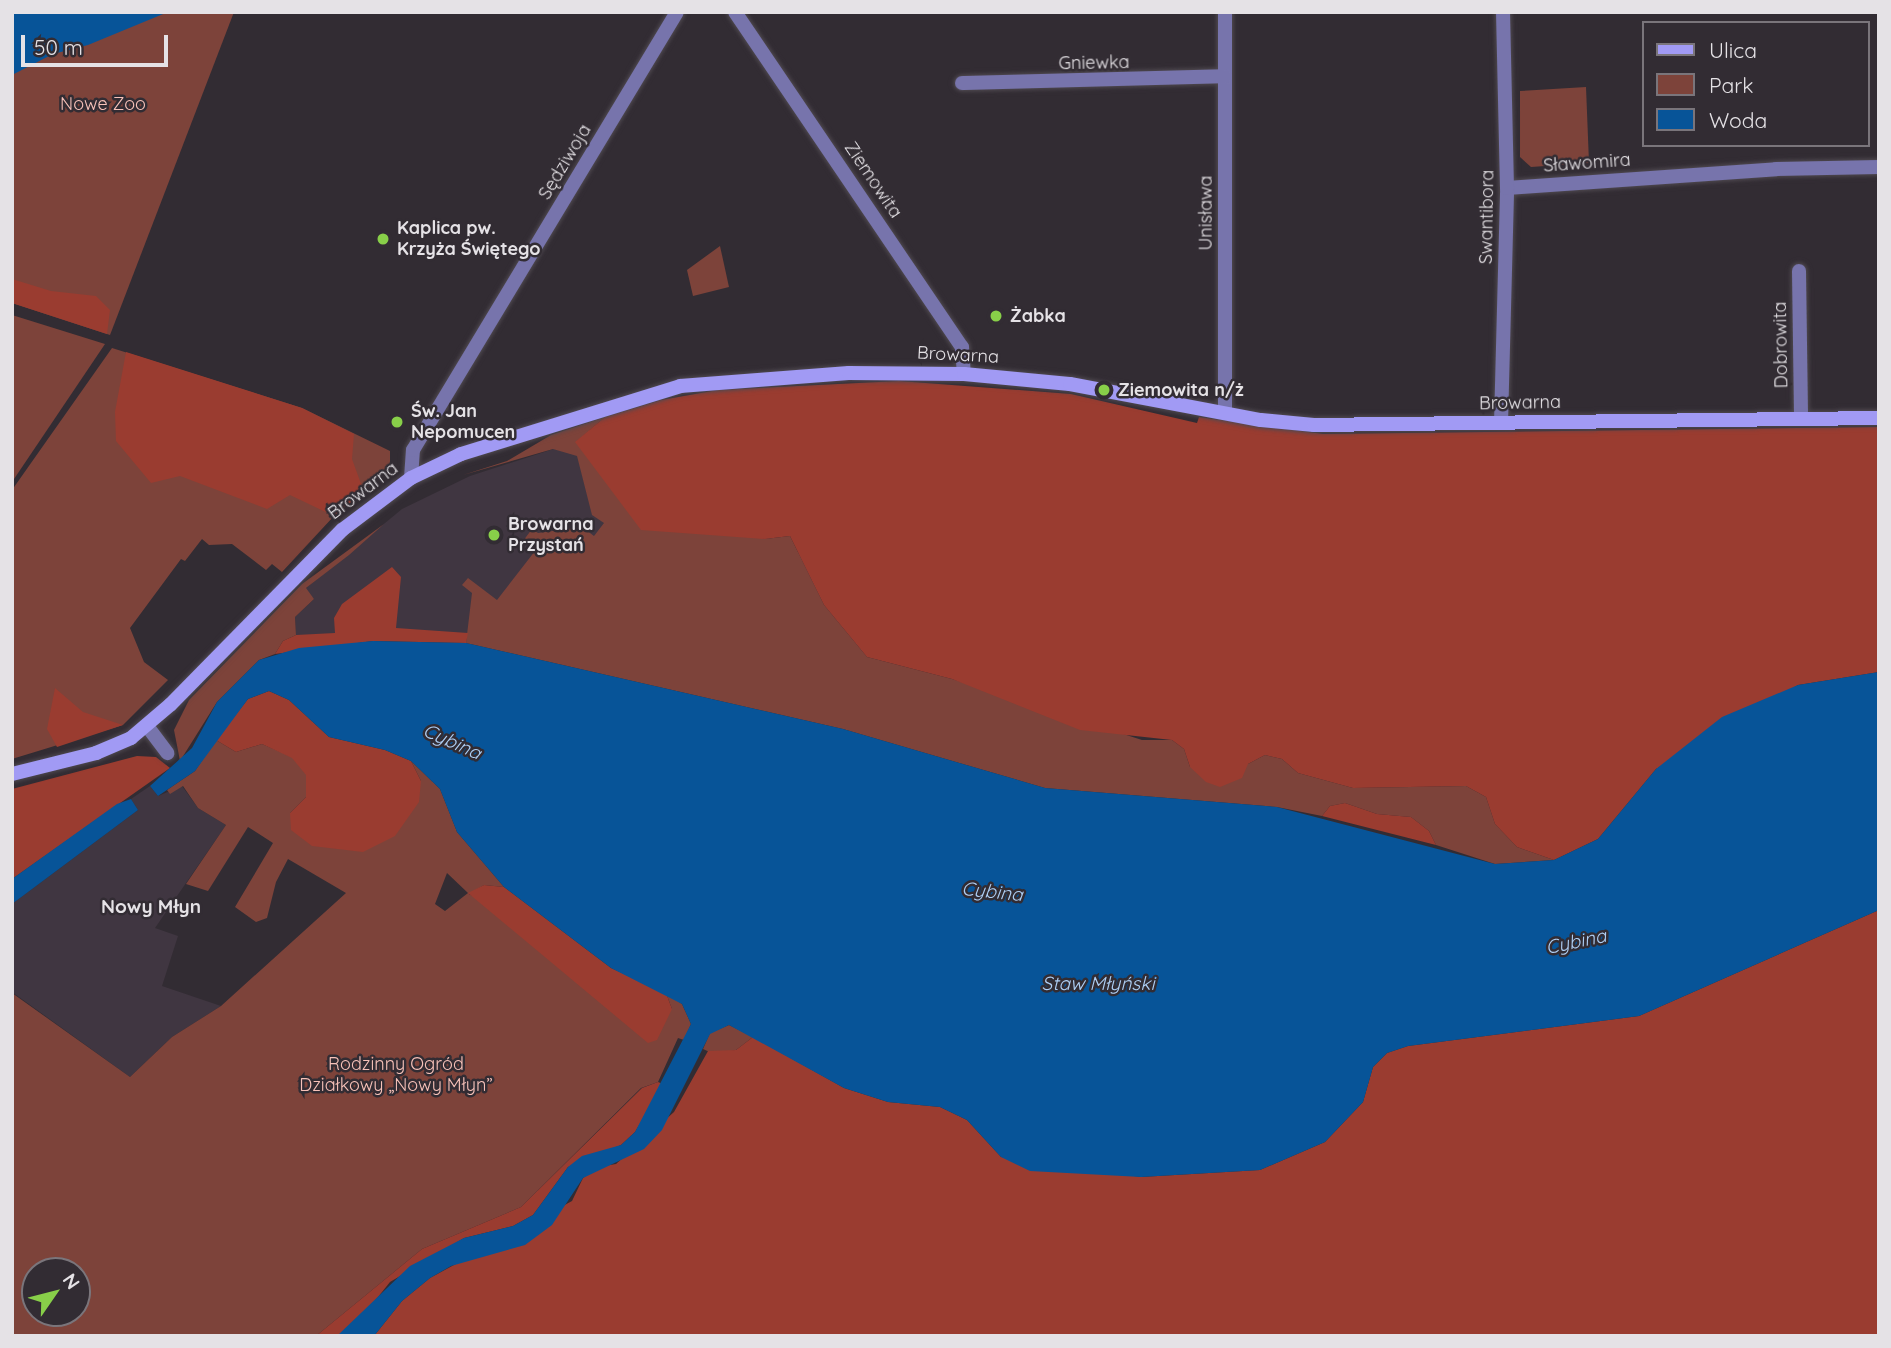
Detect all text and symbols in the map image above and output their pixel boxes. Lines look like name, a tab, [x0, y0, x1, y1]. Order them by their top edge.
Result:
scale bar	[24, 21, 172, 65]
legend	[1643, 21, 1870, 147]
text: 50 m	[34, 34, 83, 60]
text: Ulica	[1709, 37, 1757, 63]
street label: Gniewka	[1058, 52, 1130, 74]
text: Park	[1709, 72, 1753, 98]
park label: Nowe Zoo	[60, 93, 146, 115]
text: Woda	[1709, 107, 1767, 133]
street label: Sędziwoja	[534, 121, 596, 203]
street label: Ziemowita	[840, 138, 906, 222]
street label: Sławomira	[1543, 149, 1631, 177]
street label: Swantibora	[1475, 170, 1499, 264]
street label: Unisława	[1195, 175, 1217, 251]
place label: Kaplica pw. Krzyża Świętego	[397, 218, 540, 260]
marker: Kaplica pw. Krzyża Świętego	[375, 231, 391, 247]
street label: Dobrowita	[1769, 301, 1793, 389]
place label: Żabka	[1010, 305, 1066, 327]
marker: Żabka	[988, 308, 1004, 324]
street label: Browarna	[917, 342, 999, 368]
place label: Ziemowita n/ż	[1118, 379, 1244, 401]
marker: Ziemowita n/ż	[1096, 382, 1112, 398]
street label: Browarna	[1479, 391, 1561, 415]
place label: Św. Jan Nepomucen	[411, 401, 515, 444]
marker: Św. Jan Nepomucen	[389, 414, 405, 430]
street label: Browarna	[324, 458, 402, 524]
place label: Browarna Przystań	[508, 514, 593, 556]
marker: Browarna Przystań	[486, 527, 502, 543]
water label: Cybina	[419, 719, 485, 765]
water label: Cybina	[960, 877, 1024, 907]
district label: Nowy Młyn	[101, 896, 201, 918]
water label: Cybina	[1544, 924, 1608, 960]
water label: Staw Młyński	[1041, 973, 1155, 995]
park label: Rodzinny Ogród Działkowy „Nowy Młyn”	[299, 1054, 493, 1096]
north arrow	[21, 1257, 91, 1327]
text: N	[58, 1268, 85, 1294]

